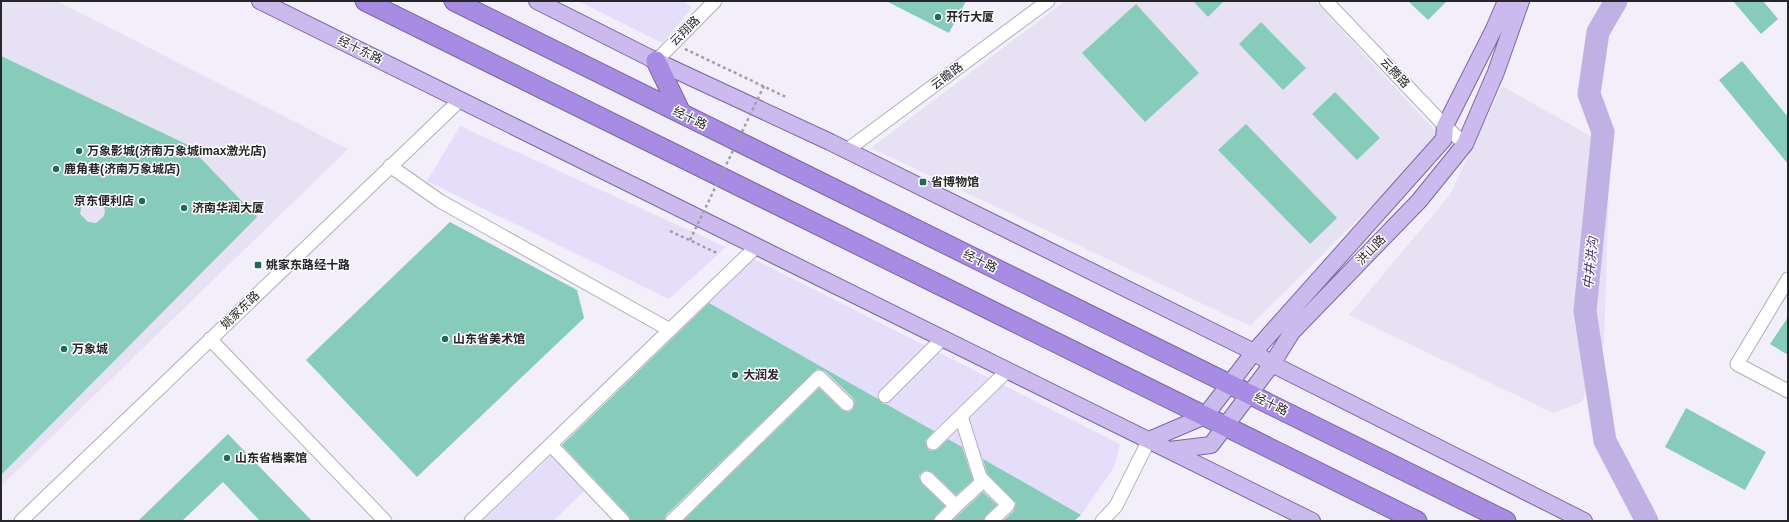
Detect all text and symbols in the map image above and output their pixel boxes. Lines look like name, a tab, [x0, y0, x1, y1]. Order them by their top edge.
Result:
place label: 开行大厦	[946, 10, 994, 24]
marker: 开行大厦	[933, 12, 943, 22]
street label: 云翔路	[667, 13, 703, 49]
street label: 经十东路	[335, 33, 385, 67]
street label: 云腾路	[1378, 55, 1412, 91]
street label: 云瞻路	[928, 60, 966, 92]
street label: 经十路	[671, 104, 709, 132]
place label: 万象影城(济南万象城imax激光店)	[87, 144, 266, 158]
marker: 万象影城(济南万象城imax激光店)	[74, 146, 84, 156]
place label: 鹿角巷(济南万象城店)	[64, 162, 180, 176]
marker: 鹿角巷(济南万象城店)	[51, 164, 61, 174]
place label: 省博物馆	[931, 175, 979, 189]
marker: 省博物馆	[918, 177, 928, 187]
place label: 京东便利店	[74, 194, 134, 208]
marker: 京东便利店	[137, 196, 147, 206]
place label: 济南华润大厦	[192, 201, 264, 215]
marker: 济南华润大厦	[179, 203, 189, 213]
street label: 洪山路	[1353, 232, 1389, 268]
water label: 中井洪沟	[1580, 234, 1601, 290]
street label: 经十路	[961, 247, 999, 275]
place label: 姚家东路经十路	[266, 258, 350, 272]
marker: 姚家东路经十路	[253, 260, 263, 270]
street label: 姚家东路	[218, 288, 262, 332]
place label: 山东省美术馆	[453, 332, 525, 346]
marker: 山东省美术馆	[440, 334, 450, 344]
place label: 万象城	[72, 342, 108, 356]
marker: 万象城	[59, 344, 69, 354]
place label: 大润发	[743, 368, 779, 382]
marker: 大润发	[730, 370, 740, 380]
street label: 经十路	[1252, 390, 1290, 418]
place label: 山东省档案馆	[235, 451, 307, 465]
marker: 山东省档案馆	[222, 453, 232, 463]

